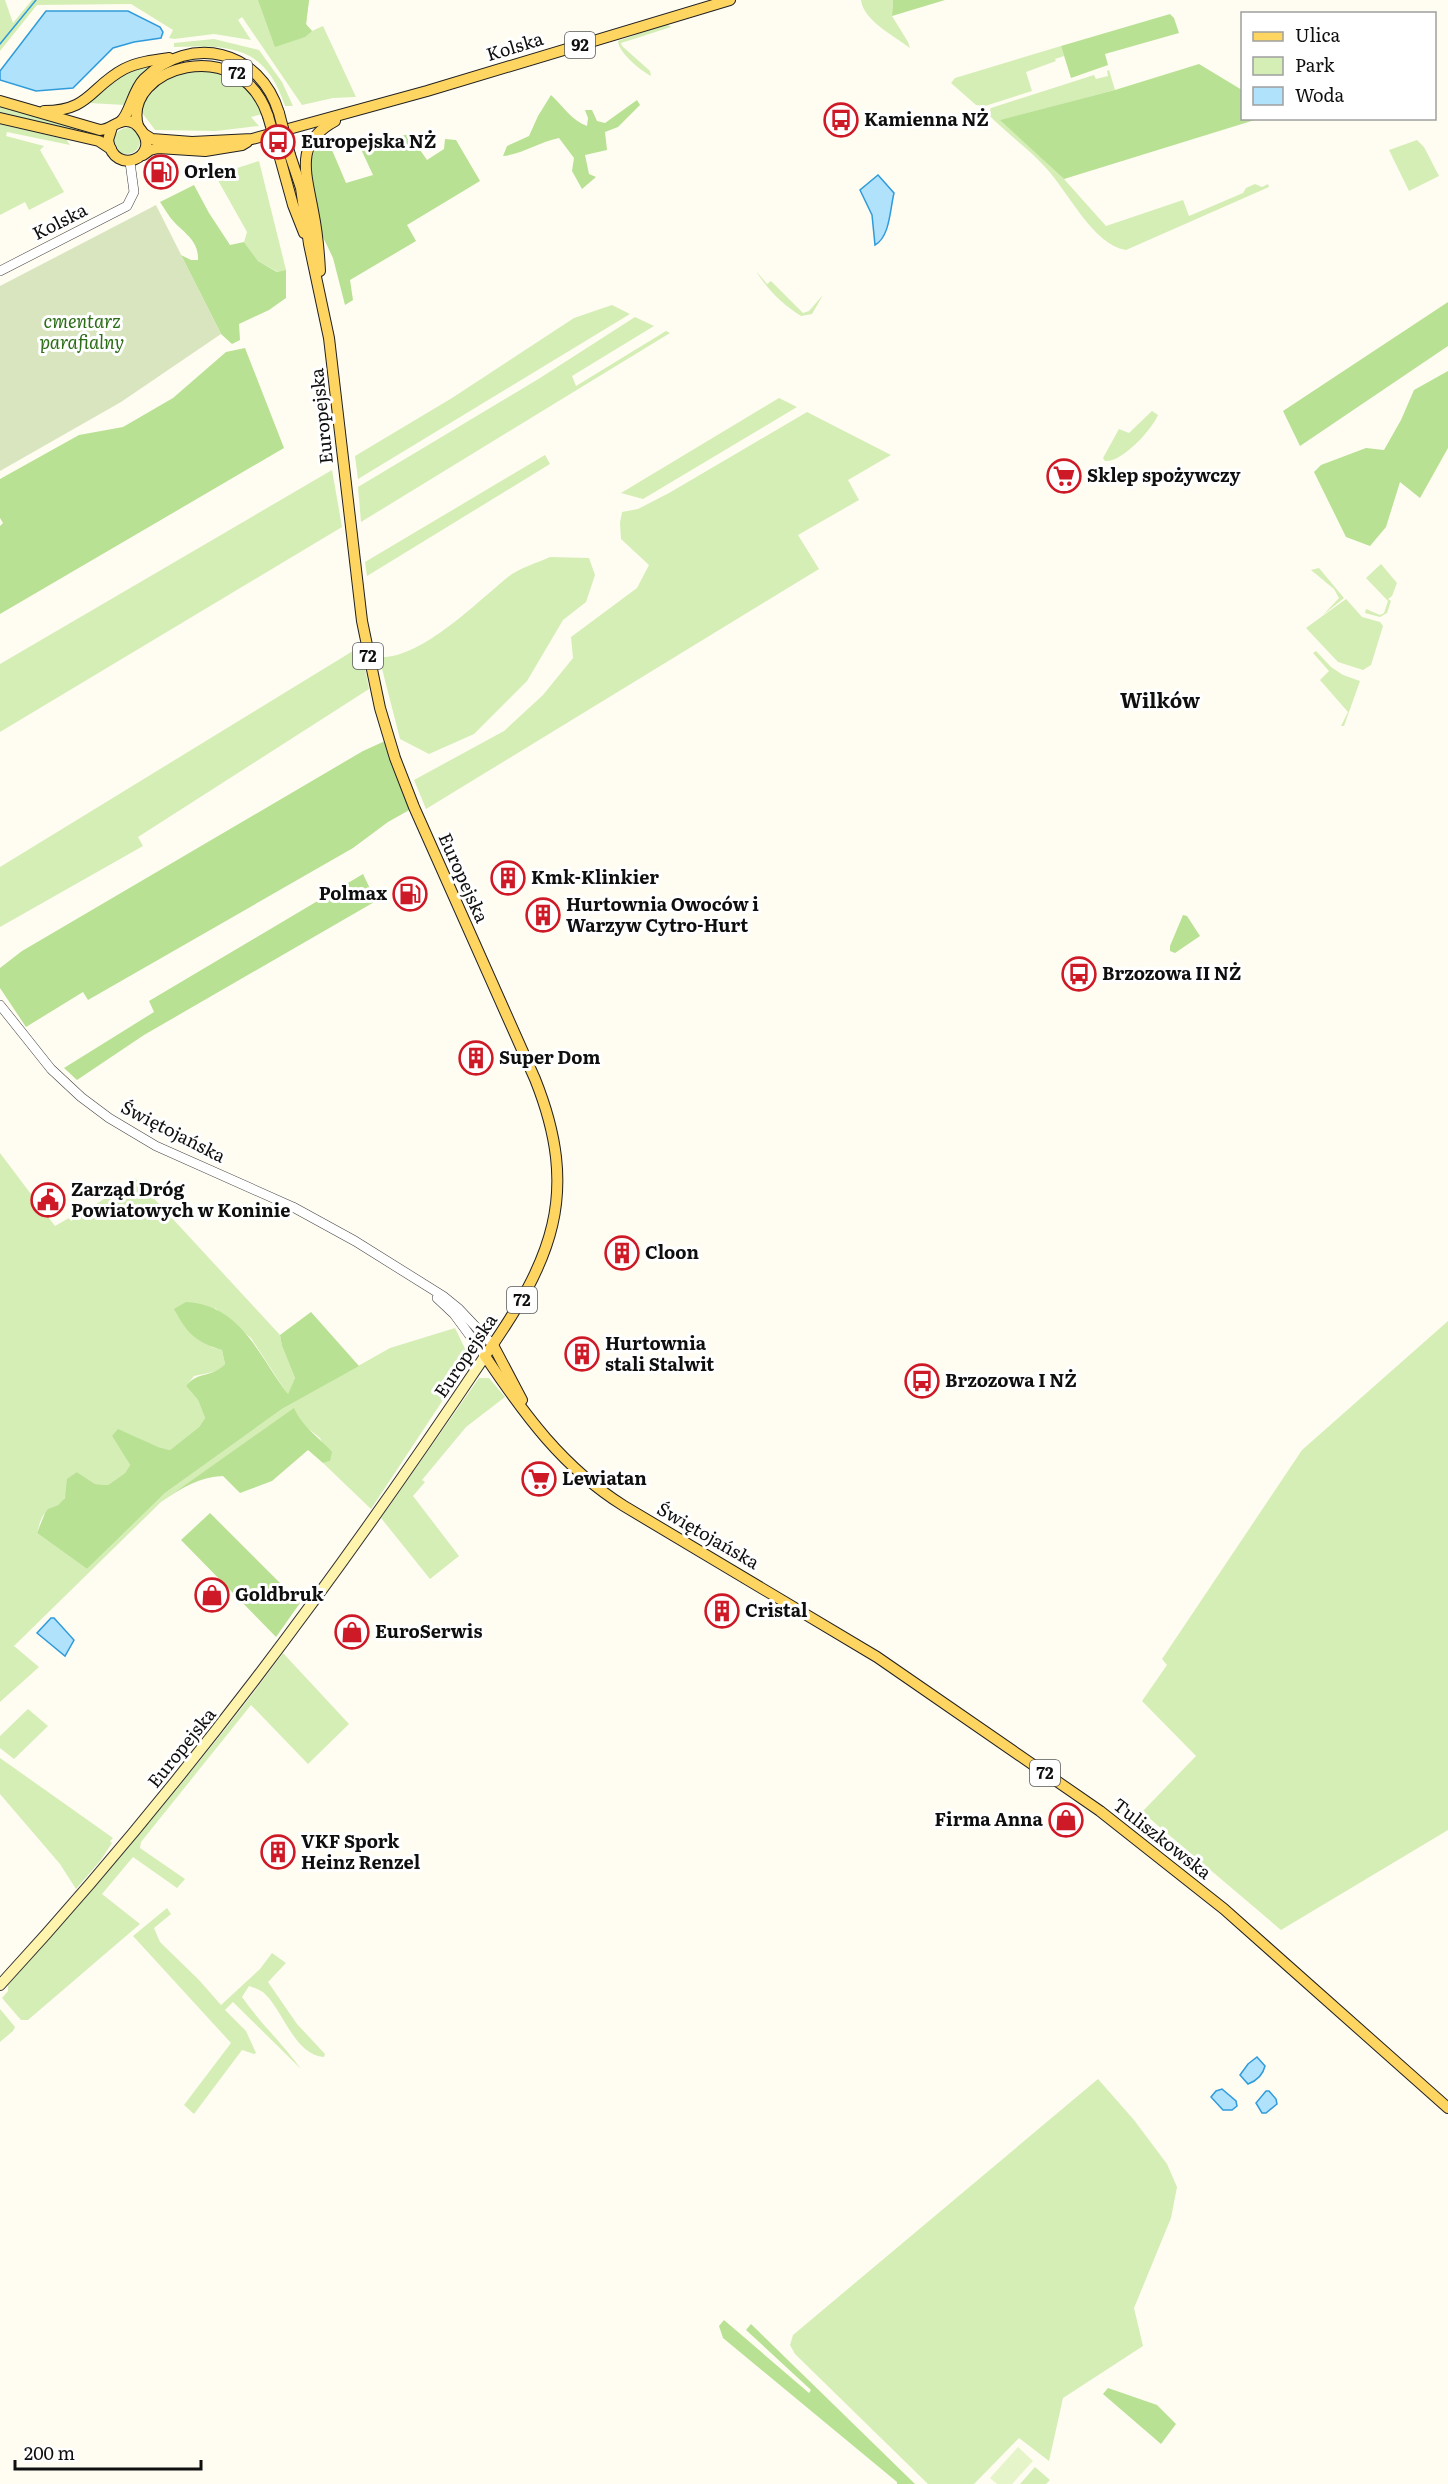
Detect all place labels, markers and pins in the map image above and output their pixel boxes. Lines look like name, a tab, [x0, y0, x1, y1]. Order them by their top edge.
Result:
bus stop icon: Kamienna NŻ	[823, 102, 859, 138]
place label: Kamienna NŻ	[864, 105, 989, 132]
bus stop icon: Europejska NŻ	[260, 124, 296, 160]
place label: Europejska NŻ	[301, 127, 436, 154]
fuel station icon: Orlen	[143, 154, 179, 190]
place label: Orlen	[184, 157, 237, 184]
supermarket icon: Sklep spożywczy	[1046, 458, 1082, 494]
place label: Sklep spożywczy	[1087, 461, 1241, 488]
building icon: Kmk-Klinkier	[490, 860, 526, 896]
place label: Kmk-Klinkier	[531, 863, 659, 890]
fuel station icon: Polmax	[392, 876, 428, 912]
place label: Polmax	[319, 879, 387, 906]
place label: Hurtownia Owoców i Warzyw Cytro-Hurt	[566, 890, 759, 938]
building icon: Hurtownia Owoców i Warzyw Cytro-Hurt	[525, 897, 561, 933]
bus stop icon: Brzozowa II NŻ	[1061, 956, 1097, 992]
place label: Brzozowa II NŻ	[1102, 959, 1241, 986]
building icon: Super Dom	[458, 1040, 494, 1076]
place label: Super Dom	[499, 1043, 600, 1070]
place label: Zarząd Dróg Powiatowych w Koninie	[71, 1175, 290, 1223]
public building icon: Zarząd Dróg Powiatowych w Koninie	[30, 1182, 66, 1218]
building icon: Cloon	[604, 1235, 640, 1271]
place label: Cloon	[645, 1238, 699, 1265]
place label: Hurtownia stali Stalwit	[605, 1329, 714, 1377]
building icon: Hurtownia stali Stalwit	[564, 1336, 600, 1372]
bus stop icon: Brzozowa I NŻ	[904, 1363, 940, 1399]
place label: Brzozowa I NŻ	[945, 1366, 1077, 1393]
supermarket icon: Lewiatan	[521, 1461, 557, 1497]
place label: Lewiatan	[562, 1464, 647, 1491]
shop icon: Goldbruk	[194, 1577, 230, 1613]
place label: Goldbruk	[235, 1580, 325, 1607]
building icon: Cristal	[704, 1593, 740, 1629]
place label: Cristal	[745, 1596, 808, 1623]
shop icon: EuroSerwis	[334, 1614, 370, 1650]
place label: EuroSerwis	[375, 1617, 482, 1644]
shop icon: Firma Anna	[1048, 1802, 1084, 1838]
place label: Firma Anna	[935, 1805, 1044, 1832]
place label: VKF Spork Heinz Renzel	[301, 1827, 421, 1875]
building icon: VKF Spork Heinz Renzel	[260, 1834, 296, 1870]

